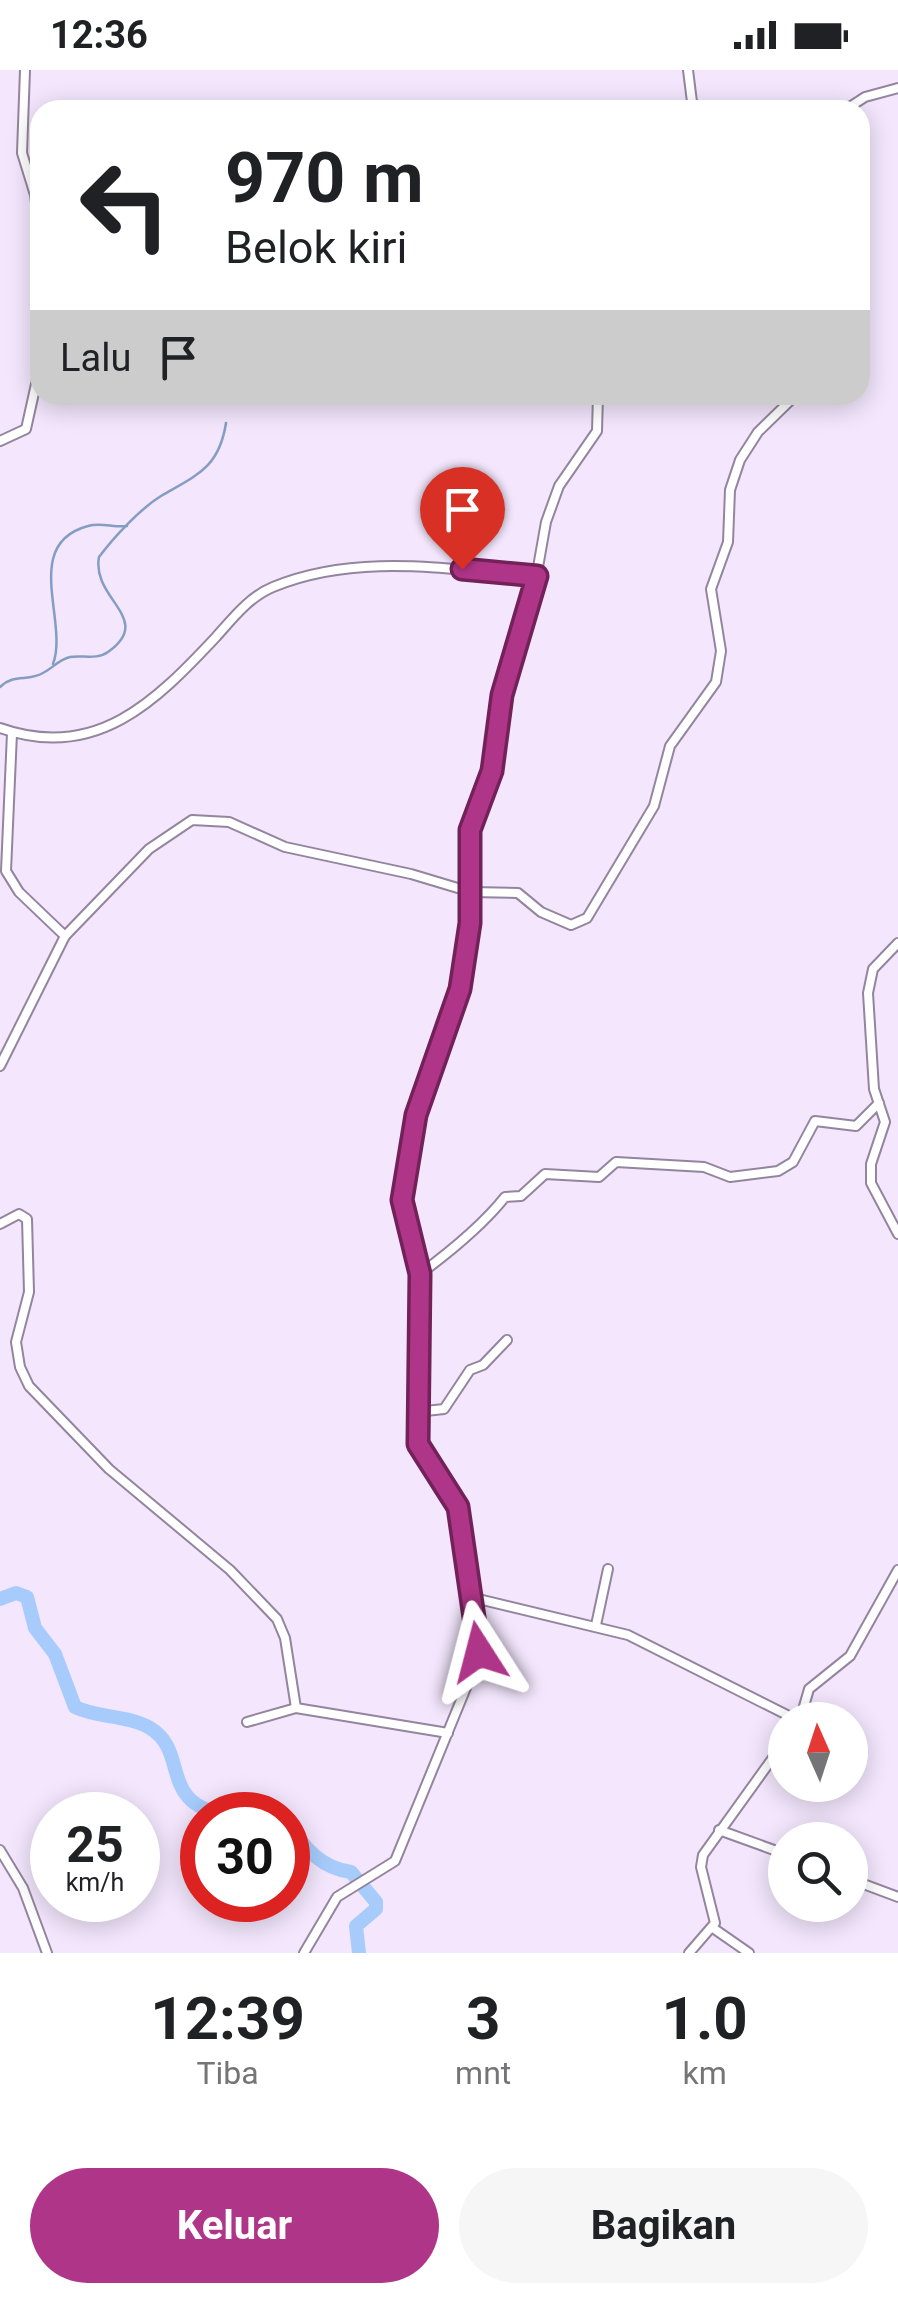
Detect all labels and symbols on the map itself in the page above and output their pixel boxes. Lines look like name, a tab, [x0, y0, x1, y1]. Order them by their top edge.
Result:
pin	[420, 467, 505, 570]
position arrow	[427, 1600, 531, 1704]
north arrow	[768, 1702, 868, 1802]
speed limit sign: 30	[180, 1792, 310, 1922]

